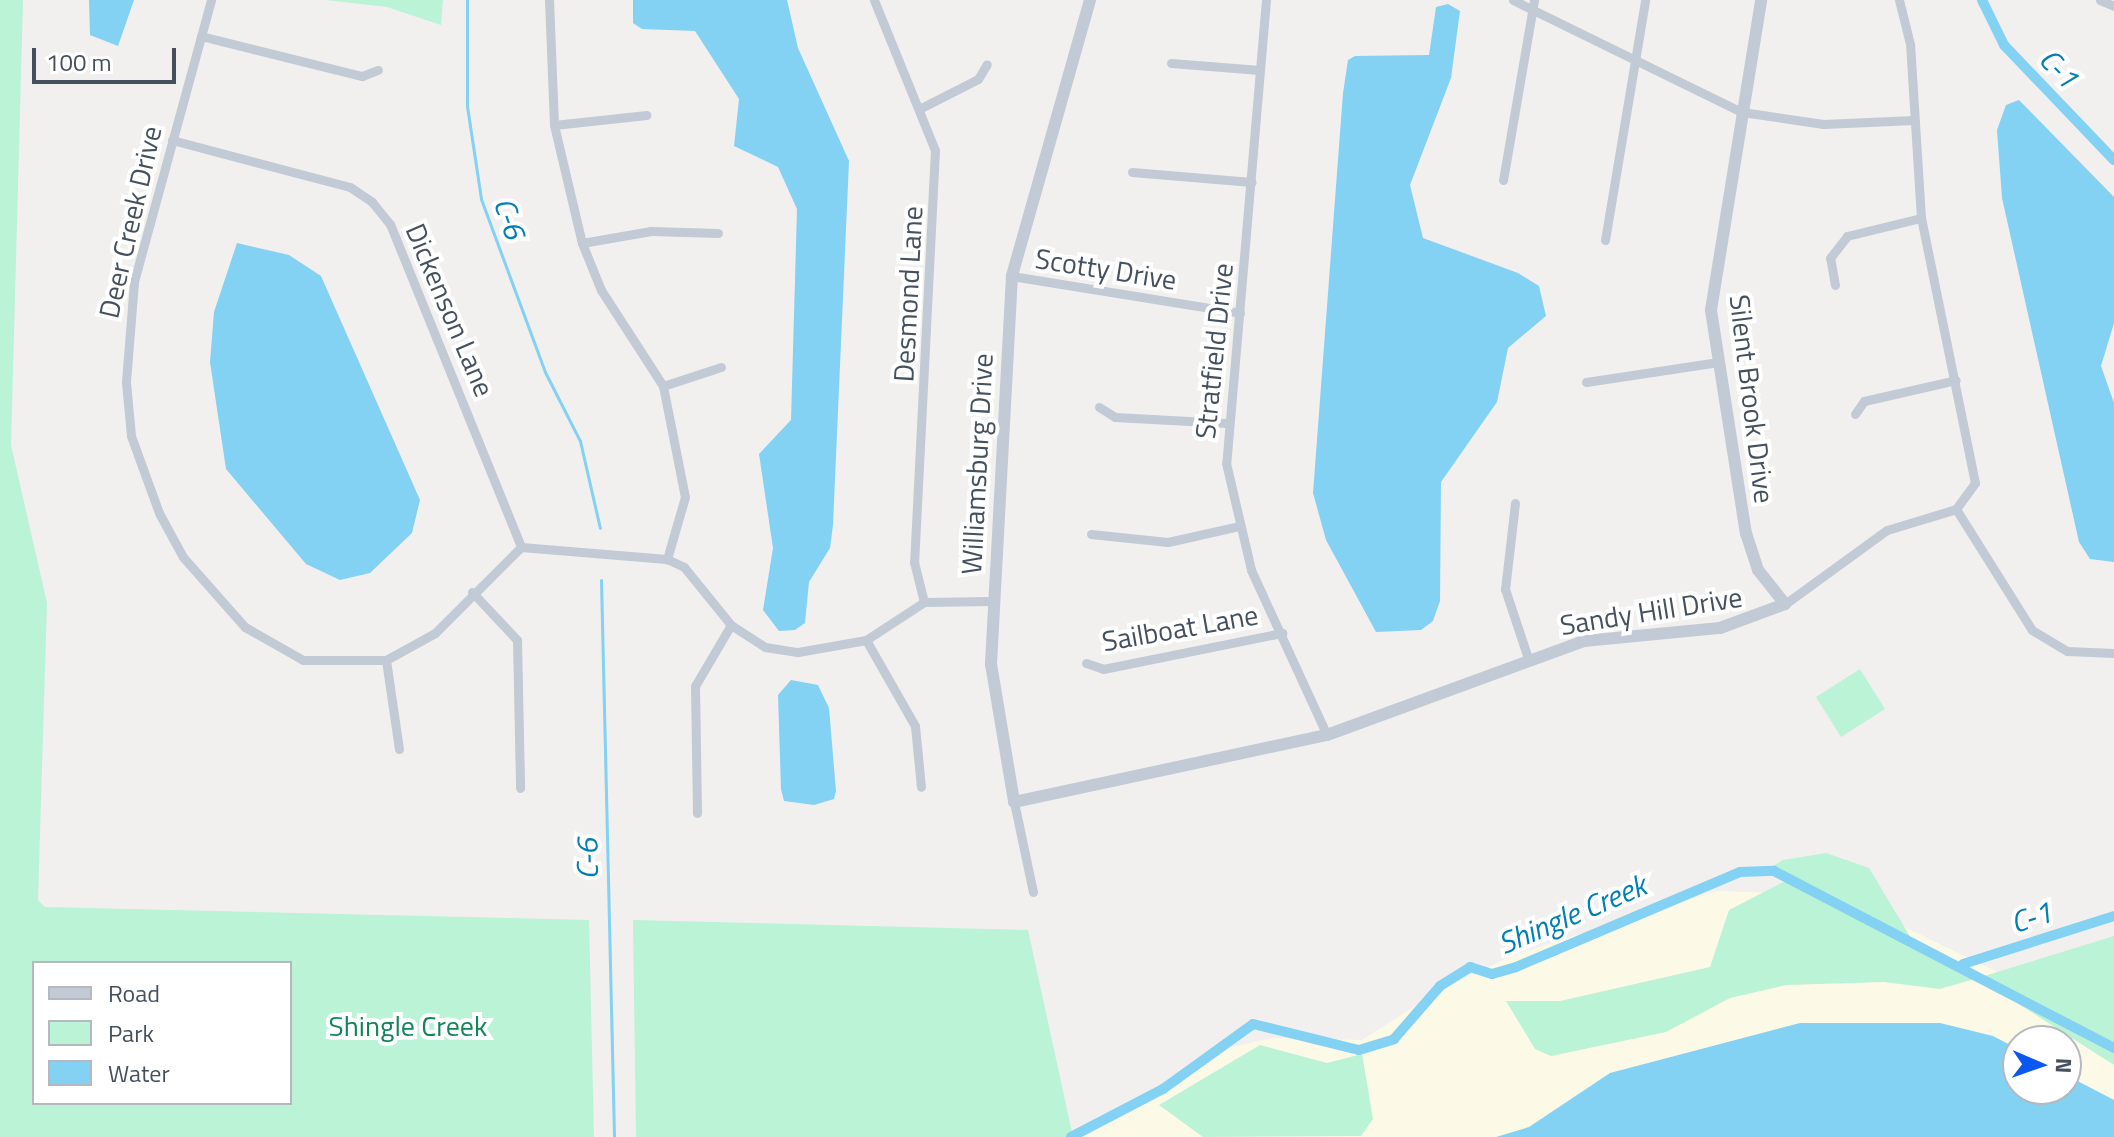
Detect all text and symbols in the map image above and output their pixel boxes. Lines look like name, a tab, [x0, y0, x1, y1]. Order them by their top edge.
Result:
scale bar	[36, 32, 180, 82]
water label: C-1	[2032, 41, 2086, 95]
text: 100 m	[46, 44, 112, 80]
street label: Deer Creek Drive	[92, 123, 168, 321]
water label: C-6	[486, 193, 534, 243]
street label: Desmond Lane	[887, 205, 929, 383]
street label: Dickenson Lane	[399, 219, 501, 401]
street label: Scotty Drive	[1033, 241, 1179, 297]
street label: Stratfield Drive	[1188, 261, 1240, 441]
street label: Silent Brook Drive	[1723, 293, 1781, 505]
street label: Williamsburg Drive	[954, 353, 1000, 575]
street label: Sandy Hill Drive	[1557, 580, 1745, 642]
street label: Sailboat Lane	[1099, 598, 1261, 658]
water label: C-6	[569, 838, 605, 880]
water label: Shingle Creek	[1493, 867, 1651, 961]
water label: C-1	[2006, 894, 2056, 940]
legend	[32, 961, 292, 1105]
text: Road	[108, 975, 160, 1011]
park label: Shingle Creek	[329, 1009, 487, 1043]
text: Park	[108, 1015, 154, 1051]
north arrow	[2002, 1025, 2082, 1105]
text: Water	[108, 1055, 170, 1091]
text: N	[2047, 1058, 2081, 1074]

